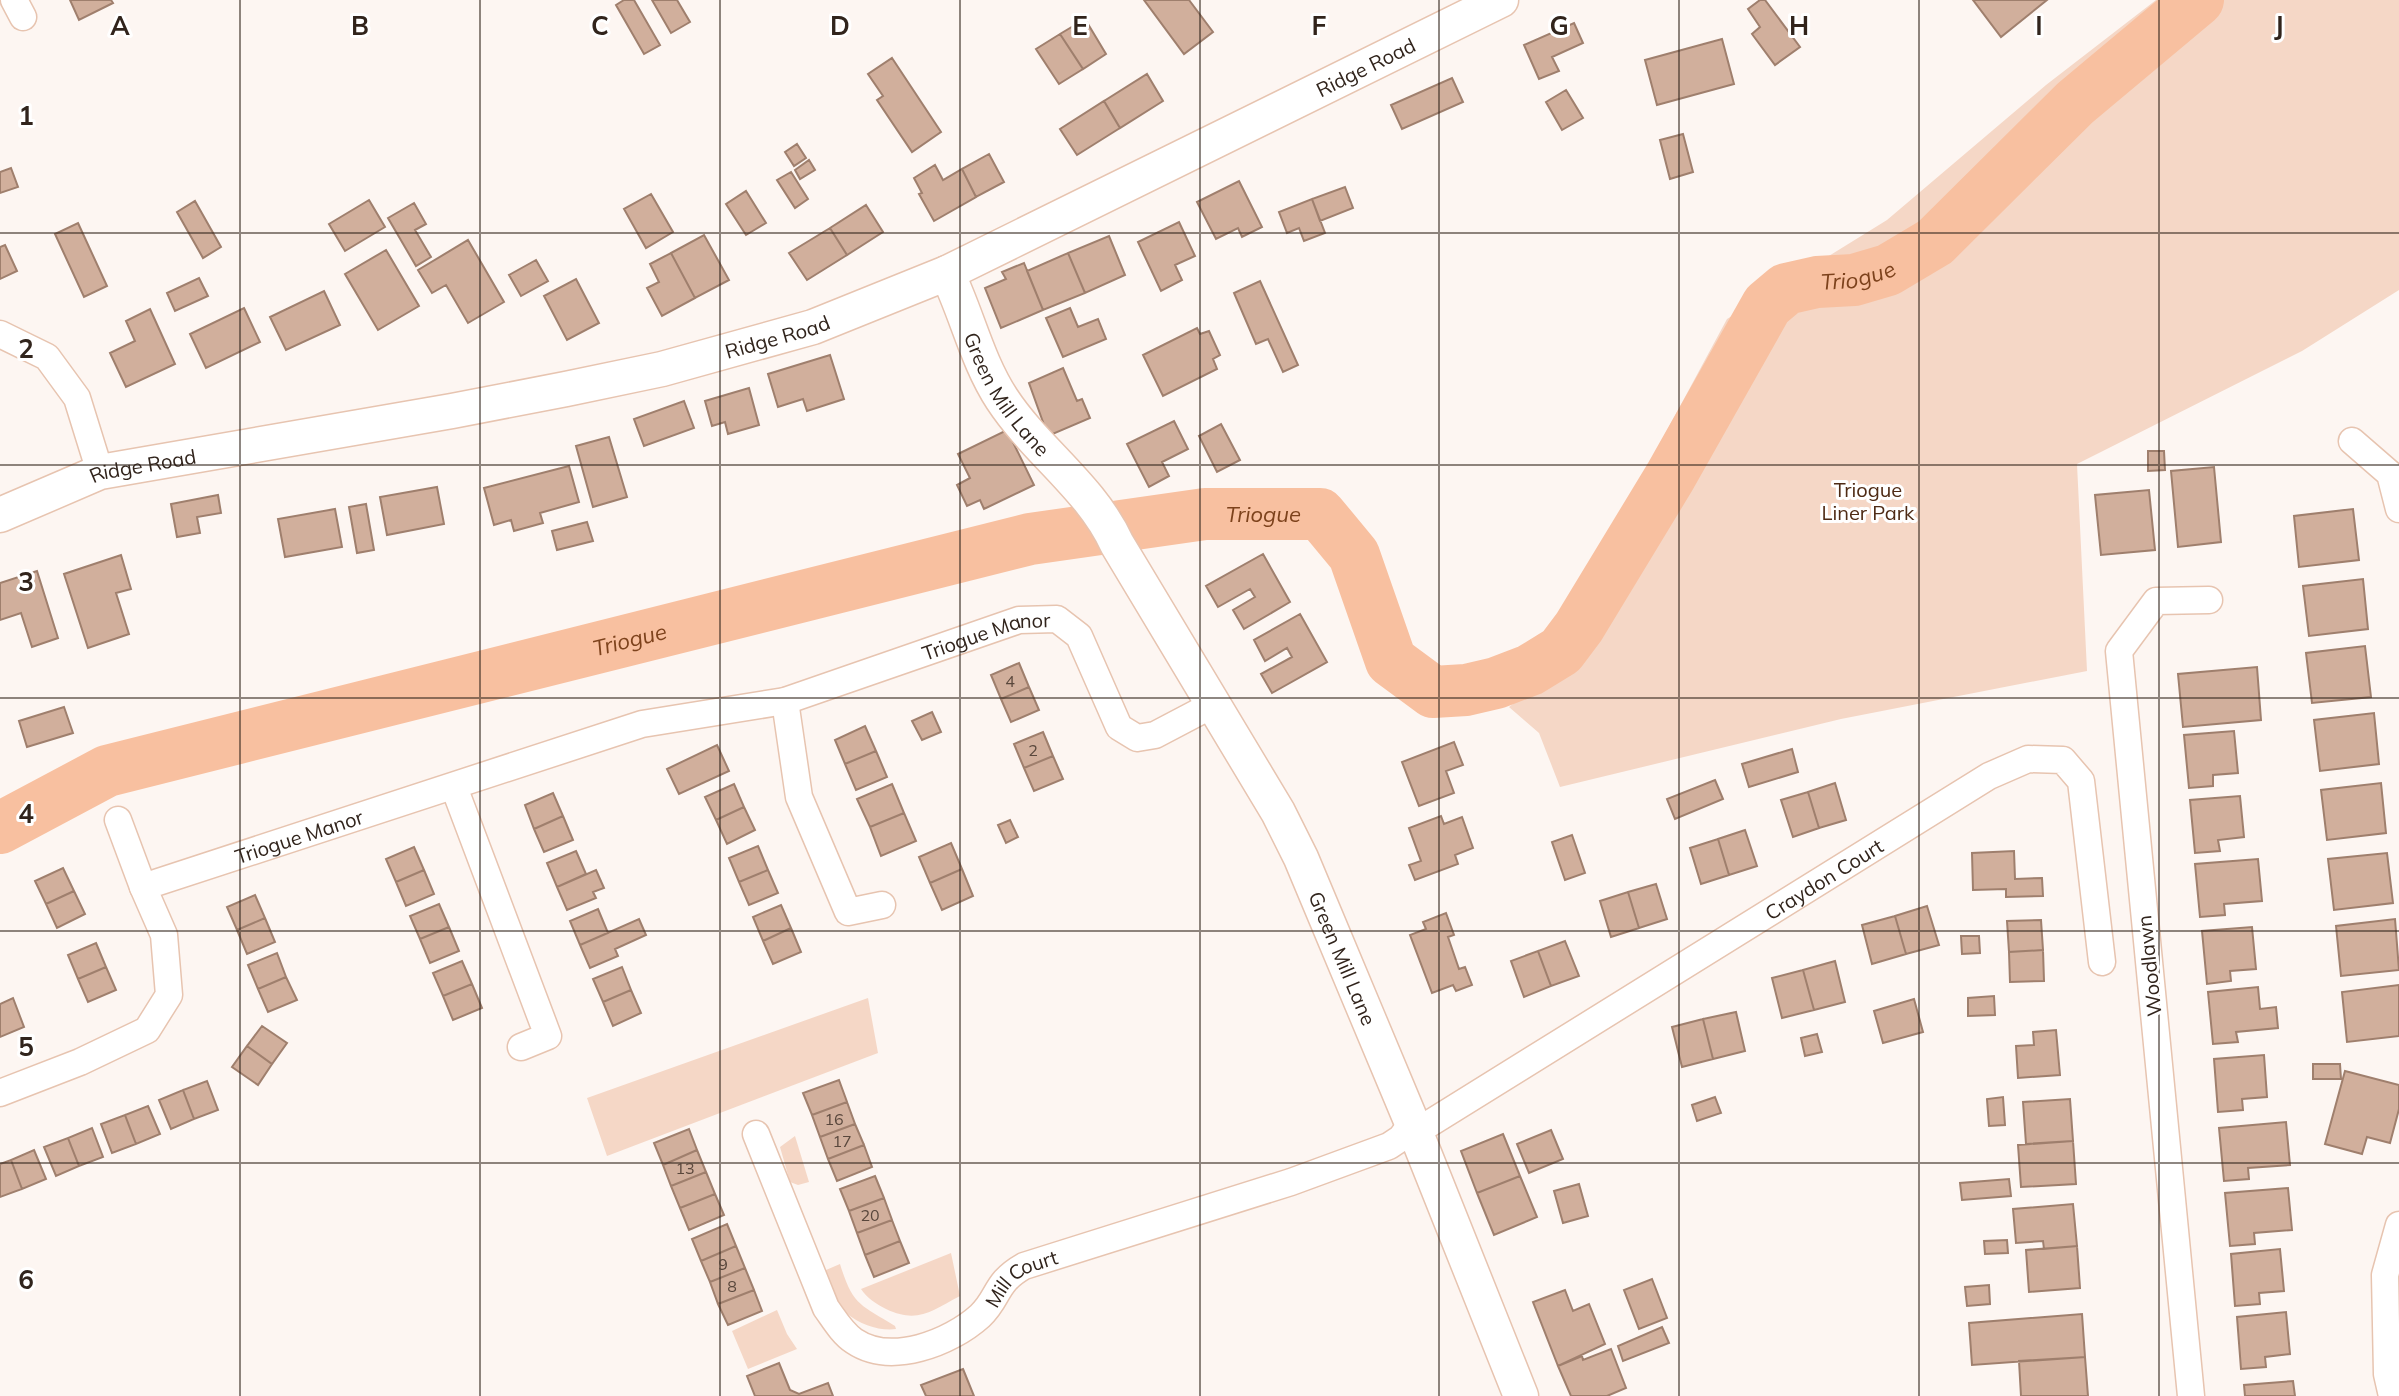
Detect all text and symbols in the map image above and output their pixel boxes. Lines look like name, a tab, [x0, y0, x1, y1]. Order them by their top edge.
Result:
text: A	[110, 9, 130, 42]
text: B	[351, 9, 369, 42]
text: C	[591, 9, 609, 42]
text: D	[830, 9, 850, 42]
text: E	[1072, 9, 1088, 42]
text: F	[1312, 9, 1327, 42]
text: G	[1549, 9, 1569, 42]
text: H	[1789, 9, 1809, 42]
text: I	[2035, 9, 2043, 42]
text: J	[2274, 9, 2284, 42]
street label: Ridge Road	[1312, 32, 1419, 102]
text: 1	[18, 99, 34, 132]
water label: Triogue	[1820, 255, 1901, 296]
street label: Ridge Road	[722, 309, 833, 363]
street label: Green Mill Lane	[959, 329, 1055, 461]
text: 2	[18, 332, 34, 365]
street label: Ridge Road	[85, 443, 198, 488]
park label: Triogue Liner Park	[1822, 477, 1915, 525]
water label: Triogue	[1226, 500, 1301, 528]
text: 3	[18, 565, 34, 598]
street label: Triogue Manor	[918, 607, 1051, 665]
water label: Triogue	[590, 617, 670, 662]
house number: 4	[1005, 671, 1015, 691]
house number: 2	[1028, 740, 1038, 760]
text: 4	[18, 797, 34, 830]
street label: Triogue Manor	[232, 803, 367, 869]
street label: Craydon Court	[1760, 833, 1887, 925]
street label: Green Mill Lane	[1304, 887, 1382, 1029]
street label: Woodlawn	[2131, 914, 2167, 1018]
text: 5	[18, 1030, 34, 1063]
house number: 16	[824, 1109, 844, 1129]
house number: 17	[832, 1131, 852, 1151]
house number: 13	[675, 1158, 695, 1178]
house number: 20	[860, 1205, 880, 1225]
street label: Mill Court	[979, 1244, 1060, 1311]
house number: 9	[718, 1254, 728, 1274]
text: 6	[18, 1263, 34, 1296]
house number: 8	[727, 1276, 737, 1296]

